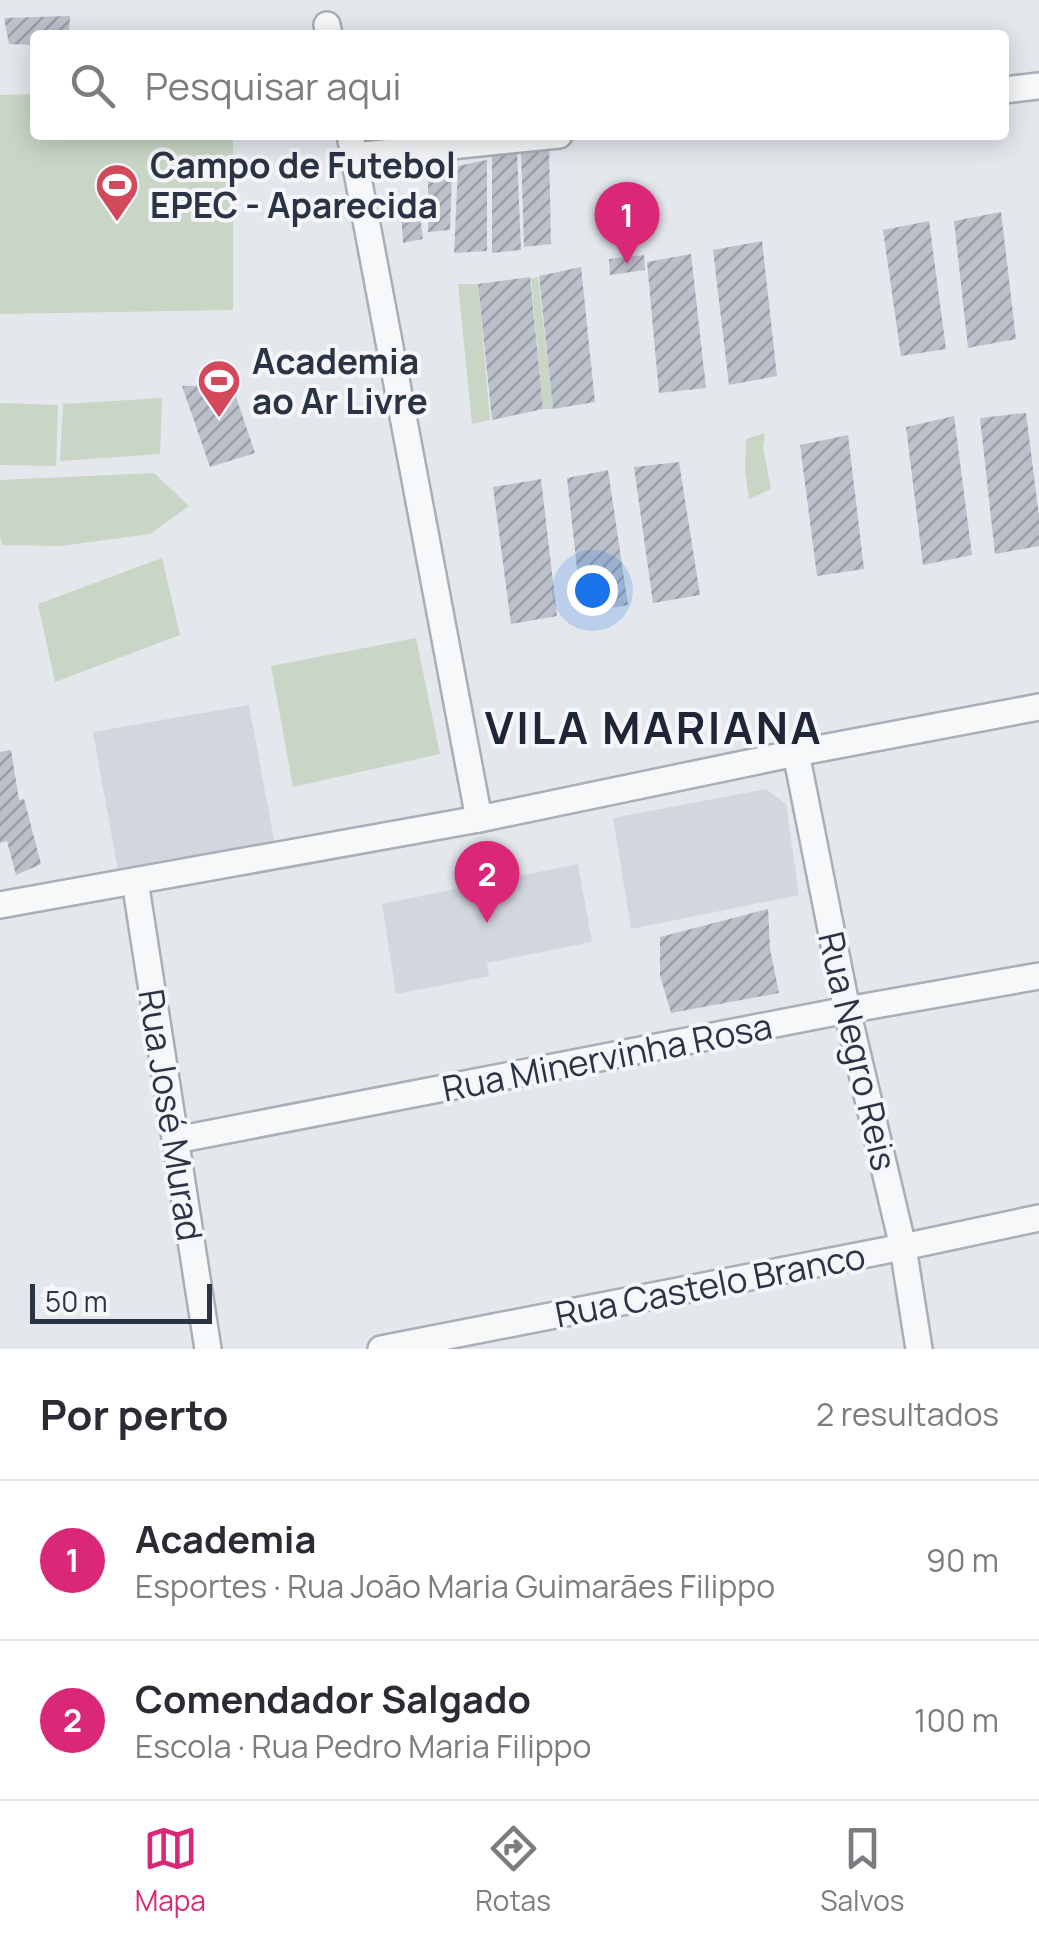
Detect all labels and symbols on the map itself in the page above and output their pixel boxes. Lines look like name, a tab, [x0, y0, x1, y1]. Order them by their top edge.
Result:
place label: Campo de Futebol EPEC - Aparecida	[150, 141, 456, 229]
sports icon: Campo de Futebol EPEC - Aparecida	[94, 162, 140, 223]
pin: 1	[594, 182, 660, 264]
place label: Academia ao Ar Livre	[252, 337, 428, 425]
sports icon: Academia ao Ar Livre	[196, 358, 242, 419]
your location	[567, 565, 618, 616]
district label: VILA MARIANA	[485, 696, 823, 758]
pin: 2	[454, 840, 520, 923]
street label: Rua Negro Reis	[807, 927, 909, 1175]
street label: Rua José Murad	[127, 986, 215, 1244]
street label: Rua Minervinha Rosa	[438, 1001, 776, 1113]
street label: Rua Castelo Branco	[551, 1231, 869, 1339]
scale bar	[30, 1279, 212, 1324]

